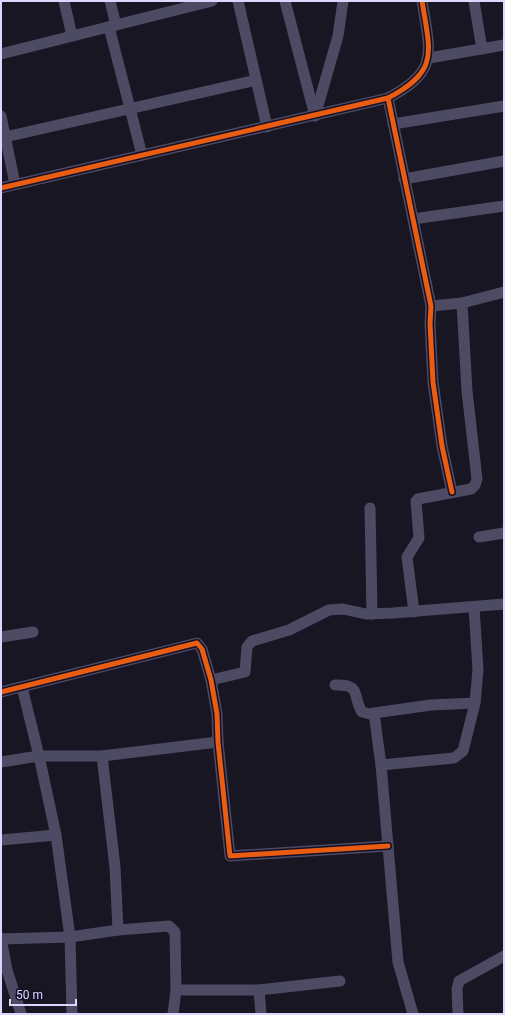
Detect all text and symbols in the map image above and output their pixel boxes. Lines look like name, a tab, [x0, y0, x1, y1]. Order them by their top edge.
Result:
scale bar	[10, 981, 76, 1007]
text: 50 m	[16, 988, 43, 1002]

